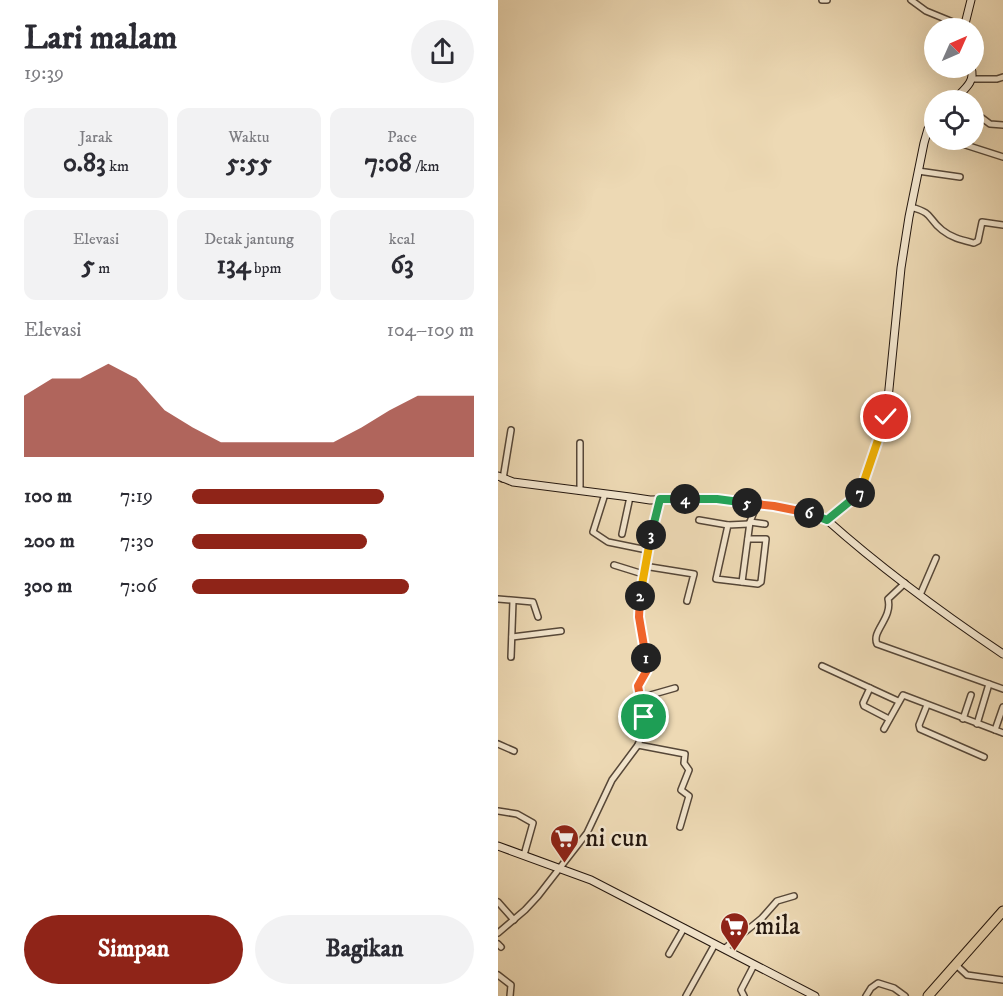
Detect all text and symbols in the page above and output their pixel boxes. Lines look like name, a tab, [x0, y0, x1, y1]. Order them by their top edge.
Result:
text: Lari malam	[24, 18, 177, 59]
north arrow	[924, 18, 984, 78]
map controls	[924, 18, 984, 150]
button: share	[411, 20, 474, 83]
text: 19:39	[24, 61, 64, 86]
button: locate	[924, 90, 984, 150]
text: Jarak	[79, 127, 113, 147]
text: Waktu	[228, 127, 270, 147]
text: Pace	[387, 127, 417, 147]
text: 0.83	[63, 147, 106, 180]
text: 5:55	[226, 147, 272, 180]
text: 7:08	[364, 147, 412, 180]
text: km	[106, 156, 129, 176]
text: /km	[412, 156, 440, 176]
text: Elevasi	[73, 229, 119, 249]
text: Detak jantung	[204, 229, 294, 249]
text: kcal	[389, 229, 415, 249]
text: 5	[82, 249, 95, 282]
text: 134	[216, 249, 251, 282]
text: 63	[390, 249, 414, 282]
text: m	[95, 258, 110, 278]
text: bpm	[251, 258, 282, 278]
text: Elevasi	[24, 318, 82, 343]
text: 104–109 m	[387, 318, 474, 343]
pin	[860, 391, 911, 442]
icon: check	[869, 400, 902, 433]
pin: 7	[845, 478, 875, 508]
text: 7	[856, 483, 864, 503]
text: 100 m	[24, 484, 72, 509]
text: 7:19	[120, 484, 153, 509]
pin: 4	[670, 484, 700, 514]
pin: 5	[732, 488, 762, 518]
text: 4	[680, 489, 690, 509]
text: 5	[743, 493, 751, 513]
pin: 6	[794, 498, 824, 528]
text: 6	[805, 503, 813, 523]
pin: 3	[636, 520, 666, 550]
text: 3	[648, 525, 654, 545]
text: 200 m	[24, 529, 75, 554]
text: 7:30	[120, 529, 154, 554]
text: 300 m	[24, 574, 72, 599]
text: 7:06	[120, 574, 157, 599]
pin: 2	[625, 581, 655, 611]
text: 2	[636, 586, 644, 606]
pin: 1	[631, 643, 661, 673]
text: 1	[643, 648, 649, 668]
pin	[618, 691, 669, 742]
icon: arrive	[627, 700, 660, 733]
supermarket icon: ni cun	[548, 822, 580, 864]
place label: ni cun	[585, 822, 649, 855]
supermarket icon: mila	[718, 910, 750, 952]
place label: mila	[755, 910, 800, 943]
button: Simpan	[24, 915, 243, 984]
button: Bagikan	[255, 915, 474, 984]

